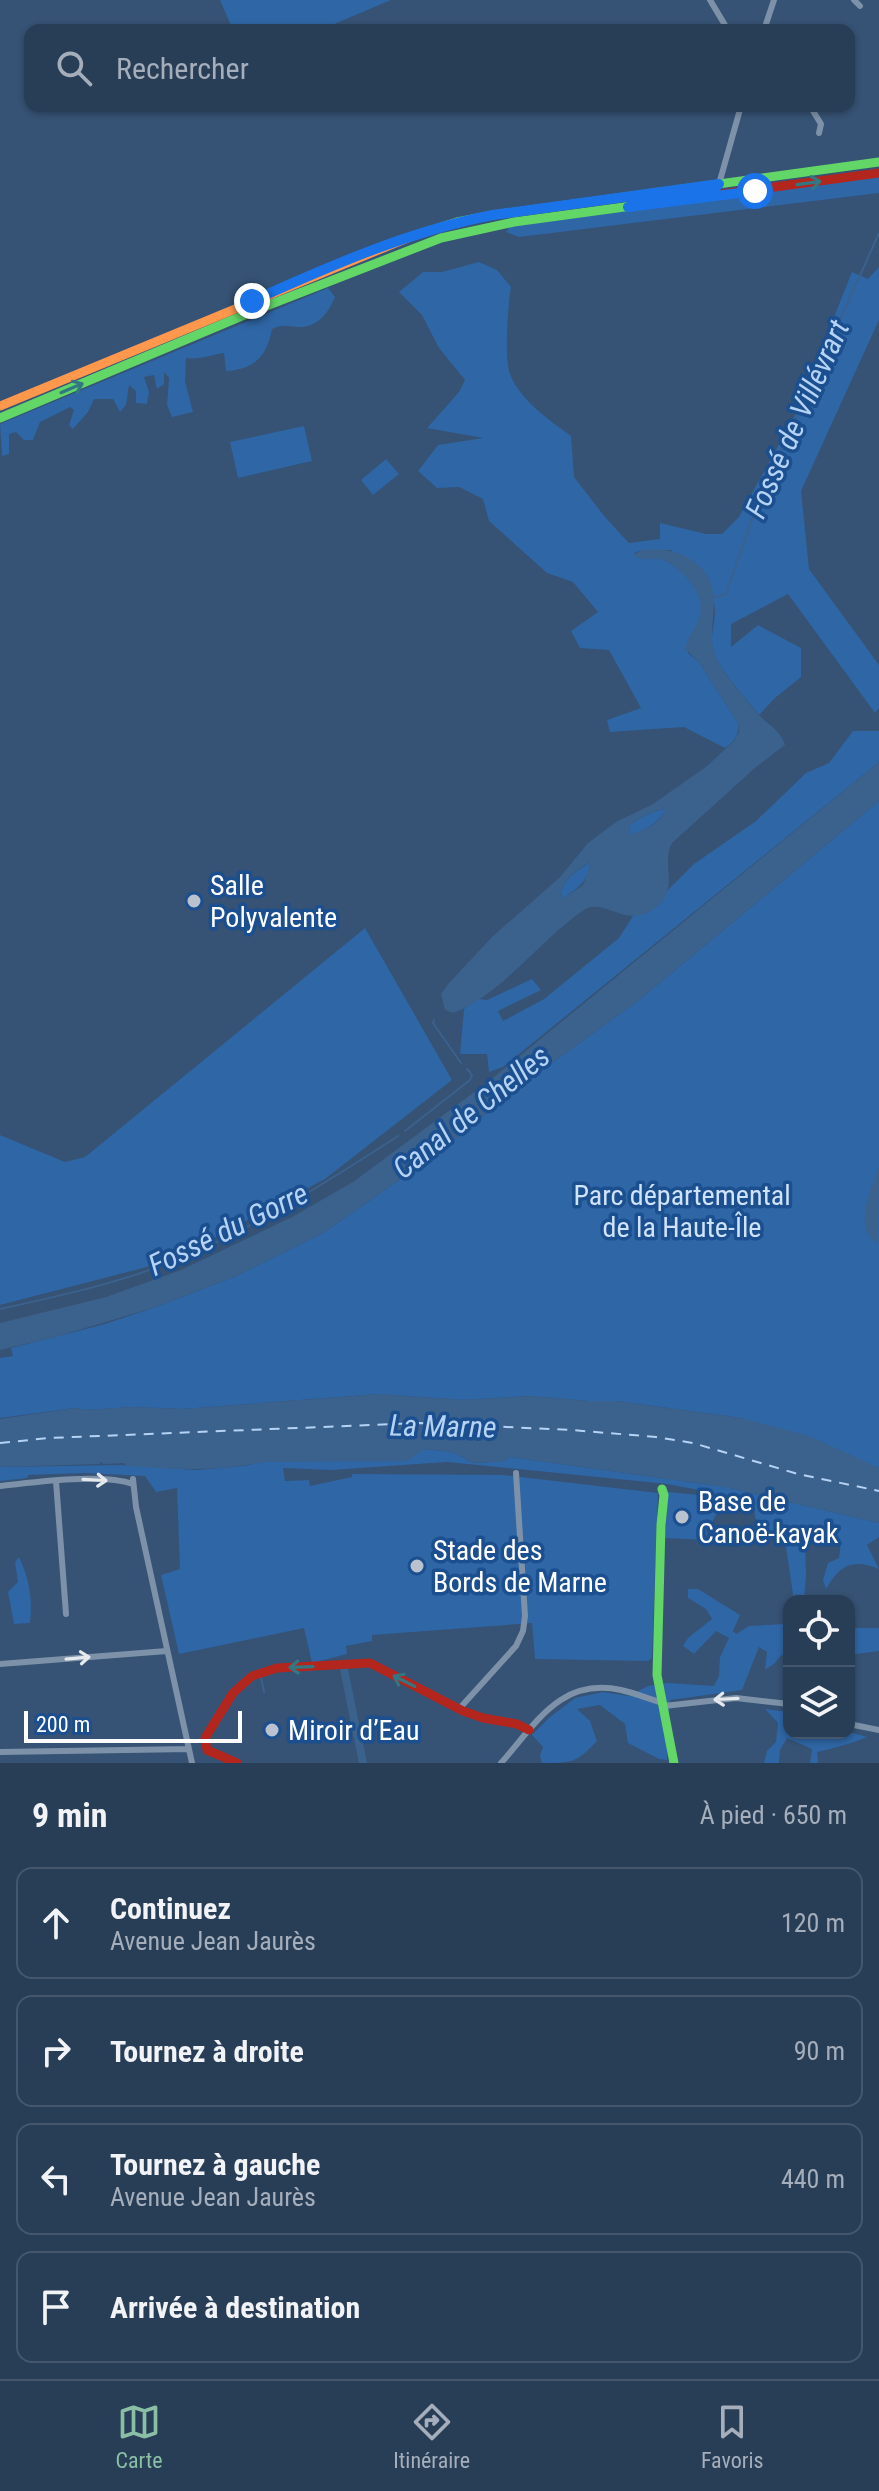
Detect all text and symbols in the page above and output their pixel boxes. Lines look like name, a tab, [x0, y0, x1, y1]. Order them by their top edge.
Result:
search box	[24, 24, 855, 112]
icon: search	[52, 46, 96, 90]
text: Rechercher	[116, 51, 249, 86]
route start	[737, 173, 773, 209]
one-way arrow	[795, 175, 821, 190]
route end	[234, 283, 270, 319]
water label: Fossé de Villévrart	[738, 314, 856, 523]
one-way arrow	[59, 379, 84, 394]
place label: Salle Polyvalente	[210, 869, 337, 934]
marker: Salle Polyvalente	[185, 892, 203, 910]
water label: Canal de Chelles	[386, 1038, 556, 1186]
water label: Fossé du Gorre	[142, 1175, 314, 1283]
park label: Parc départemental de la Haute-Île	[573, 1179, 791, 1244]
water label: La Marne	[389, 1408, 497, 1444]
one-way arrow	[81, 1473, 108, 1488]
place label: Base de Canoë-kayak	[698, 1485, 839, 1550]
marker: Base de Canoë-kayak	[673, 1508, 691, 1526]
place label: Stade des Bords de Marne	[433, 1534, 607, 1599]
marker: Stade des Bords de Marne	[408, 1557, 426, 1575]
map controls	[783, 1595, 855, 1739]
button: locate	[783, 1595, 855, 1667]
one-way arrow	[64, 1650, 91, 1665]
one-way arrow	[288, 1660, 315, 1675]
button: layers	[783, 1667, 855, 1739]
one-way arrow	[393, 1672, 417, 1688]
one-way arrow	[713, 1691, 740, 1706]
scale bar	[24, 1707, 242, 1743]
text: 200 m	[36, 1712, 90, 1737]
place label: Miroir d’Eau	[288, 1714, 419, 1747]
marker: Miroir d’Eau	[263, 1721, 281, 1739]
text: 9 min	[32, 1795, 108, 1835]
text: À pied · 650 m	[700, 1800, 847, 1830]
text: Continuez	[110, 1891, 231, 1926]
icon: ahead	[34, 1901, 78, 1945]
text: 120 m	[781, 1908, 845, 1938]
text: Avenue Jean Jaurès	[110, 1926, 316, 1956]
icon: right	[34, 2029, 78, 2073]
text: Tournez à droite	[110, 2034, 304, 2069]
text: 90 m	[794, 2036, 845, 2066]
text: Tournez à gauche	[110, 2147, 320, 2182]
icon: left	[34, 2157, 78, 2201]
text: 440 m	[781, 2164, 845, 2194]
text: Avenue Jean Jaurès	[110, 2182, 316, 2212]
icon: arrive	[34, 2285, 78, 2329]
text: Arrivée à destination	[110, 2290, 360, 2325]
tab: Carte	[115, 2400, 163, 2473]
tab: Itinéraire	[393, 2400, 470, 2473]
tab: Favoris	[701, 2400, 764, 2473]

